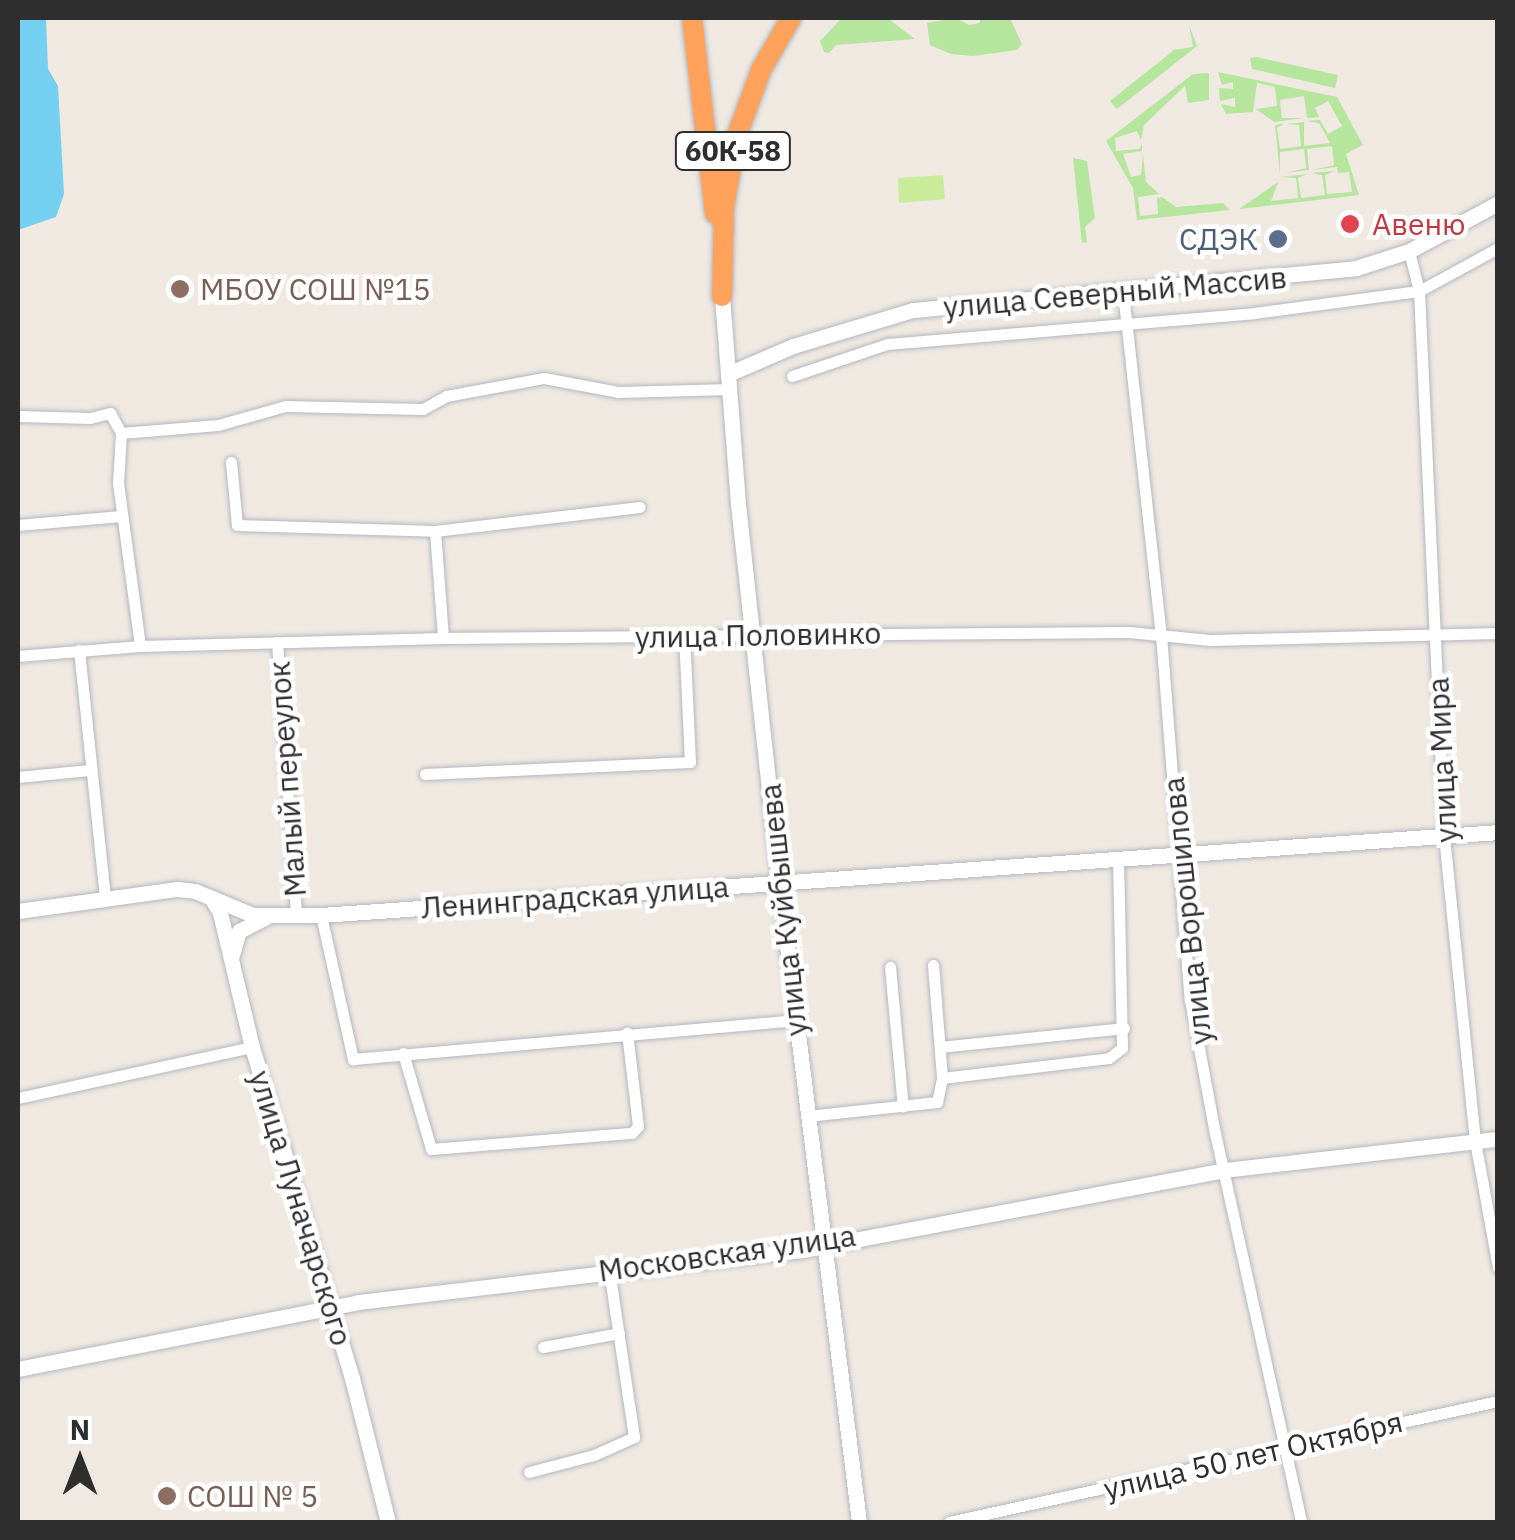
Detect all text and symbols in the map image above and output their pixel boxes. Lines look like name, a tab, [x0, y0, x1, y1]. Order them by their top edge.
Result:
road number: 60К-58	[673, 128, 793, 174]
place label: Авеню	[1372, 206, 1466, 242]
marker: Авеню	[1337, 211, 1363, 237]
place label: СДЭК	[1179, 221, 1258, 257]
marker: СДЭК	[1267, 228, 1289, 250]
street label: улица Северный Массив	[942, 259, 1288, 325]
place label: МБОУ СОШ №15	[200, 271, 431, 307]
marker: МБОУ СОШ №15	[169, 278, 191, 300]
street label: улица Половинко	[635, 615, 881, 655]
street label: Малый переулок	[261, 660, 313, 898]
street label: улица Мира	[1420, 676, 1464, 844]
street label: улица Ворошилова	[1155, 775, 1219, 1047]
street label: улица Куйбышева	[752, 782, 814, 1038]
street label: Ленинградская улица	[420, 868, 730, 926]
street label: улица Луначарского	[242, 1066, 360, 1350]
street label: Московская улица	[596, 1217, 858, 1289]
street label: улица 50 лет Октября	[1100, 1403, 1406, 1507]
north arrow	[30, 1410, 130, 1510]
text: N	[70, 1411, 90, 1448]
place label: СОШ № 5	[187, 1478, 318, 1514]
marker: СОШ № 5	[156, 1485, 178, 1507]

